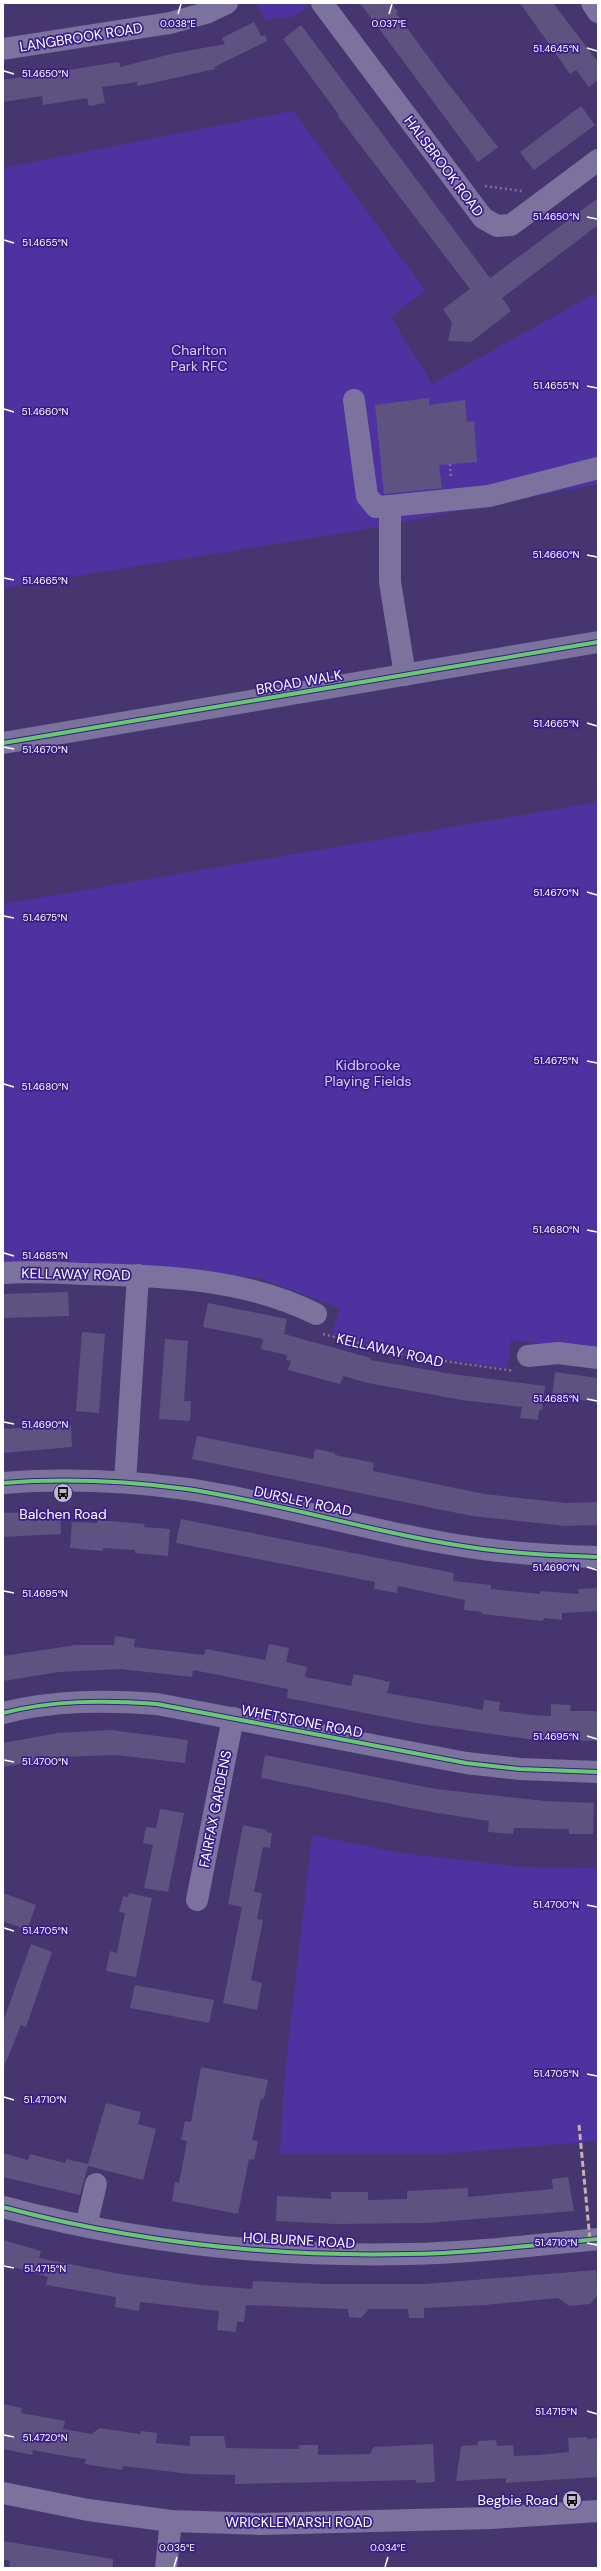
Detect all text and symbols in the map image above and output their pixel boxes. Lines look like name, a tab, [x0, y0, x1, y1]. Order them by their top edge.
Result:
text: 0.038°E	[160, 17, 196, 30]
text: 0.037°E	[371, 17, 407, 30]
street label: LANGBROOK ROAD	[18, 18, 144, 56]
text: 51.4645°N	[533, 42, 579, 55]
text: 51.4650°N	[22, 67, 68, 80]
street label: HALSBROOK ROAD	[400, 112, 488, 220]
text: 51.4650°N	[533, 210, 579, 223]
text: 51.4655°N	[22, 236, 68, 249]
park label: Charlton Park RFC	[170, 341, 228, 375]
text: 51.4655°N	[533, 379, 579, 392]
text: 51.4660°N	[21, 405, 69, 418]
text: 51.4660°N	[532, 548, 580, 561]
text: 51.4665°N	[22, 574, 68, 587]
street label: BROAD WALK	[255, 666, 343, 698]
text: 51.4665°N	[533, 717, 579, 730]
text: 51.4670°N	[22, 743, 68, 756]
text: 51.4670°N	[533, 886, 579, 899]
text: 51.4675°N	[23, 911, 67, 924]
text: 51.4675°N	[534, 1054, 578, 1067]
park label: Kidbrooke Playing Fields	[324, 1056, 412, 1090]
text: 51.4680°N	[22, 1080, 68, 1093]
text: 51.4680°N	[533, 1223, 579, 1236]
text: 51.4685°N	[22, 1249, 68, 1262]
street label: KELLAWAY ROAD	[21, 1264, 131, 1284]
street label: KELLAWAY ROAD	[335, 1329, 445, 1371]
text: 51.4685°N	[533, 1392, 579, 1405]
text: 51.4690°N	[22, 1418, 68, 1431]
bus stop icon: Balchen Road	[52, 1482, 74, 1504]
street label: DURSLEY ROAD	[252, 1482, 354, 1520]
place label: Balchen Road	[19, 1505, 107, 1523]
text: 51.4690°N	[533, 1561, 579, 1574]
text: 51.4695°N	[22, 1587, 68, 1600]
street label: WHETSTONE ROAD	[240, 1700, 364, 1742]
text: 51.4695°N	[533, 1730, 579, 1743]
street label: FAIRFAX GARDENS	[195, 1749, 235, 1869]
text: 51.4700°N	[22, 1755, 68, 1768]
text: 51.4700°N	[533, 1898, 579, 1911]
text: 51.4705°N	[22, 1924, 68, 1937]
text: 51.4705°N	[533, 2067, 579, 2080]
text: 51.4710°N	[24, 2093, 67, 2106]
street label: HOLBURNE ROAD	[242, 2228, 356, 2252]
text: 51.4710°N	[535, 2236, 578, 2249]
text: 51.4715°N	[24, 2262, 66, 2275]
text: 51.4715°N	[535, 2405, 577, 2418]
text: 51.4720°N	[22, 2431, 68, 2444]
bus stop icon: Begbie Road	[561, 2489, 583, 2511]
place label: Begbie Road	[477, 2491, 558, 2509]
street label: WRICKLEMARSH ROAD	[226, 2513, 372, 2531]
text: 0.035°E	[159, 2541, 195, 2554]
text: 0.034°E	[370, 2541, 406, 2554]

